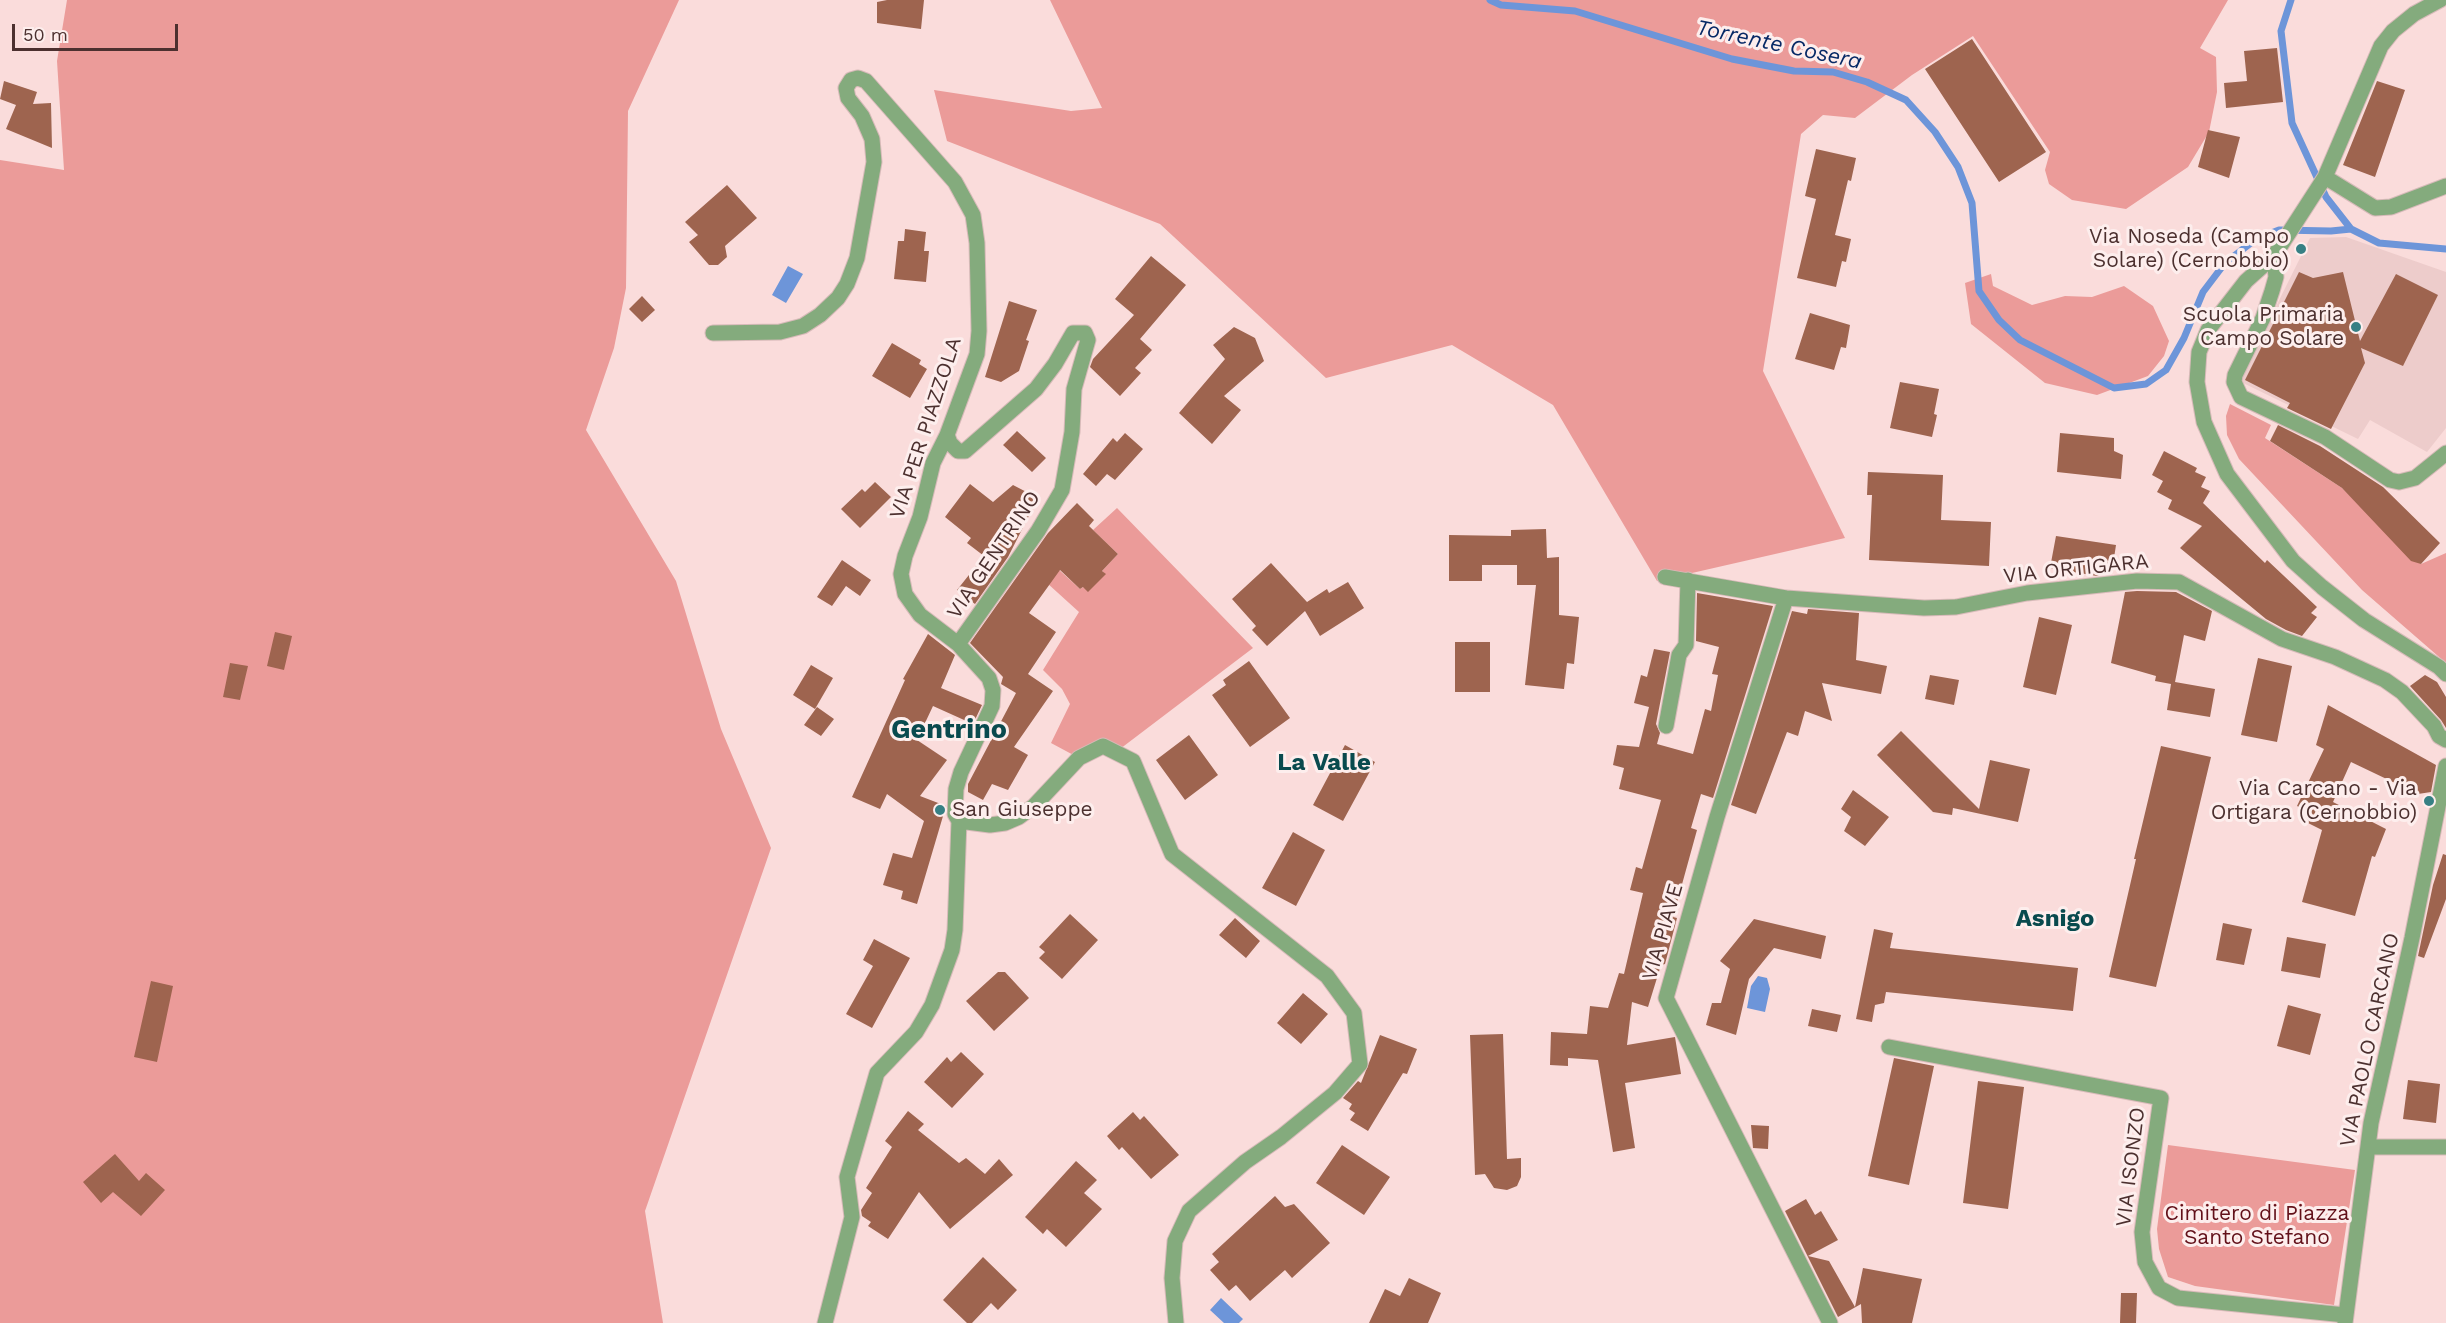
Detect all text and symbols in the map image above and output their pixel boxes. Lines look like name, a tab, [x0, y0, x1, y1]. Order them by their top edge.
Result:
scale bar	[15, 12, 182, 50]
water label: Torrente Cosera	[1694, 15, 1864, 75]
text: 50 m	[23, 24, 68, 45]
place label: Via Noseda (Campo Solare) (Cernobbio)	[2089, 224, 2289, 274]
marker: Via Noseda (Campo Solare) (Cernobbio)	[2294, 242, 2308, 256]
place label: Scuola Primaria Campo Solare	[2183, 302, 2344, 352]
marker: Scuola Primaria Campo Solare	[2349, 320, 2363, 334]
street label: VIA PER PIAZZOLA	[885, 334, 967, 522]
street label: VIA GENTRINO	[942, 486, 1046, 624]
street label: VIA ORTIGARA	[2002, 549, 2150, 589]
district label: Gentrino	[891, 714, 1007, 746]
district label: La Valle	[1277, 749, 1371, 777]
place label: Via Carcano - Via Ortigara (Cernobbio)	[2211, 776, 2417, 826]
marker: Via Carcano - Via Ortigara (Cernobbio)	[2422, 794, 2436, 808]
place label: San Giuseppe	[952, 797, 1093, 823]
marker: San Giuseppe	[933, 803, 947, 817]
street label: VIA PIAVE	[1637, 881, 1689, 983]
district label: Asnigo	[2016, 905, 2094, 933]
street label: VIA PAOLO CARCANO	[2335, 931, 2405, 1149]
street label: VIA ISONZO	[2111, 1106, 2151, 1228]
park label: Cimitero di Piazza Santo Stefano	[2164, 1201, 2350, 1251]

